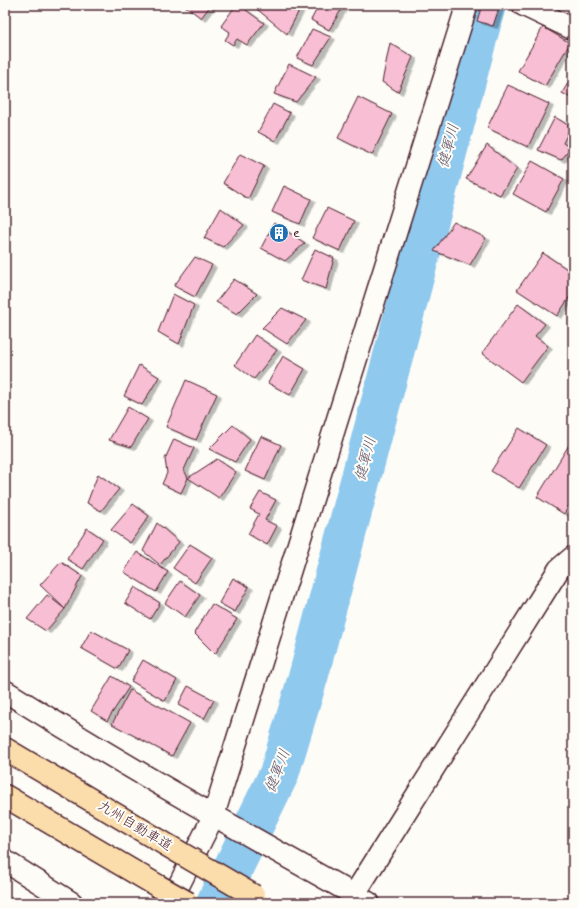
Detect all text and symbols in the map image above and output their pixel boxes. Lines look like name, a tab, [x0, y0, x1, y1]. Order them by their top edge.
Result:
water label: 健軍川	[434, 122, 464, 170]
building icon: e	[268, 222, 290, 244]
place label: e	[293, 224, 300, 242]
water label: 健軍川	[351, 435, 381, 483]
water label: 健軍川	[261, 746, 295, 796]
street label: 九州自動車道	[94, 797, 176, 855]

